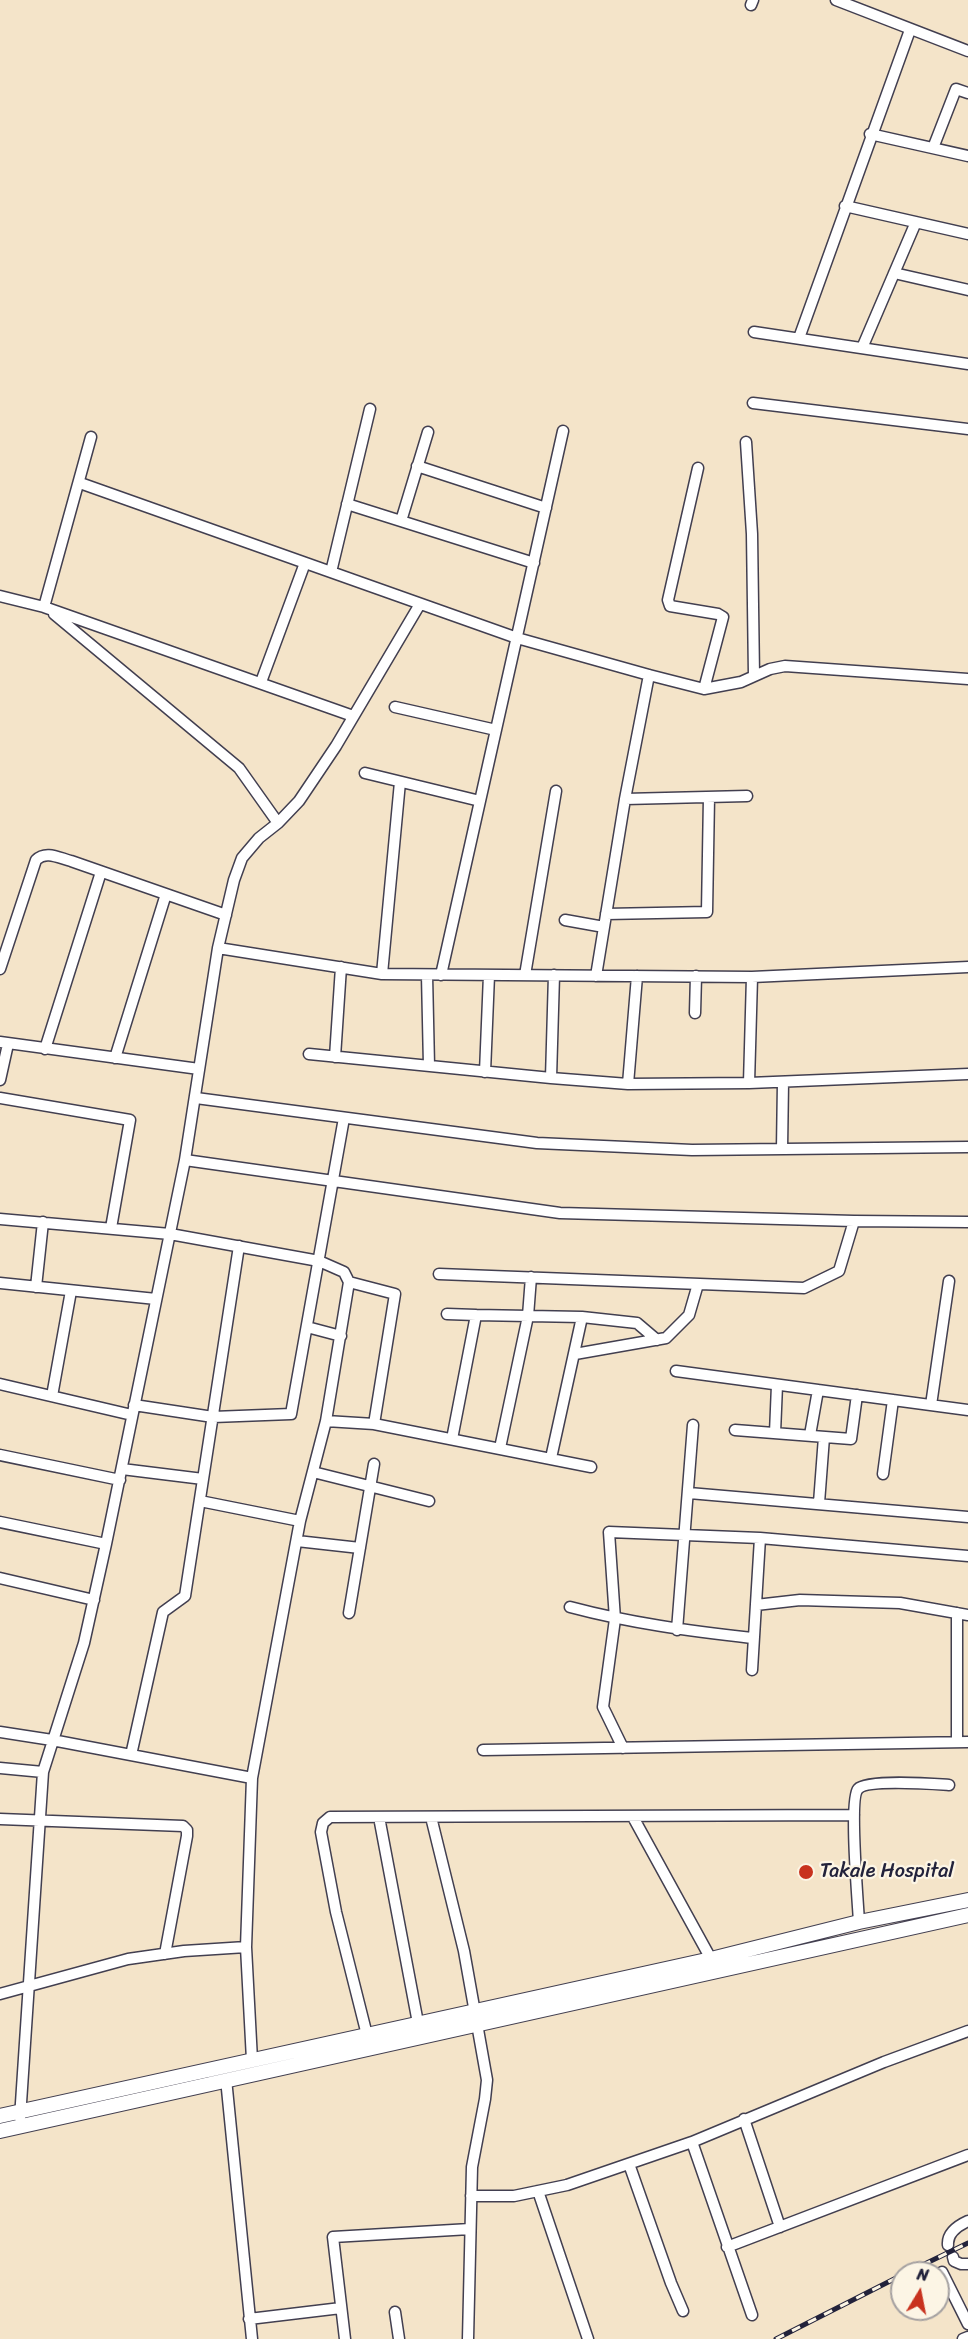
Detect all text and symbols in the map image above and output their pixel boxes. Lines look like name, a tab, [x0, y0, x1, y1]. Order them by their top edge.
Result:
place label: Takale Hospital	[820, 1860, 954, 1884]
marker: Takale Hospital	[797, 1863, 815, 1881]
text: N	[915, 2260, 931, 2290]
north arrow	[890, 2261, 950, 2321]

